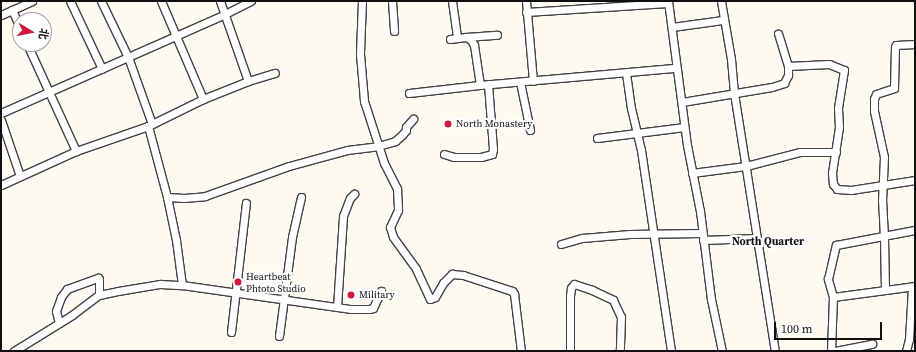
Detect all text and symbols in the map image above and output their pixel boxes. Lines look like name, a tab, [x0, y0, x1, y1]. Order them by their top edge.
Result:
north arrow	[12, 12, 52, 52]
text: 北	[35, 27, 52, 41]
place label: North Monastery	[456, 118, 532, 130]
marker: North Monastery	[443, 119, 453, 129]
district label: North Quarter	[732, 235, 804, 249]
place label: Heartbeat Phtoto Studio	[246, 270, 306, 294]
marker: Heartbeat Phtoto Studio	[233, 277, 243, 287]
place label: Military	[359, 289, 395, 301]
marker: Military	[346, 290, 356, 300]
scale bar	[776, 314, 884, 340]
text: 100 m	[781, 321, 813, 337]

